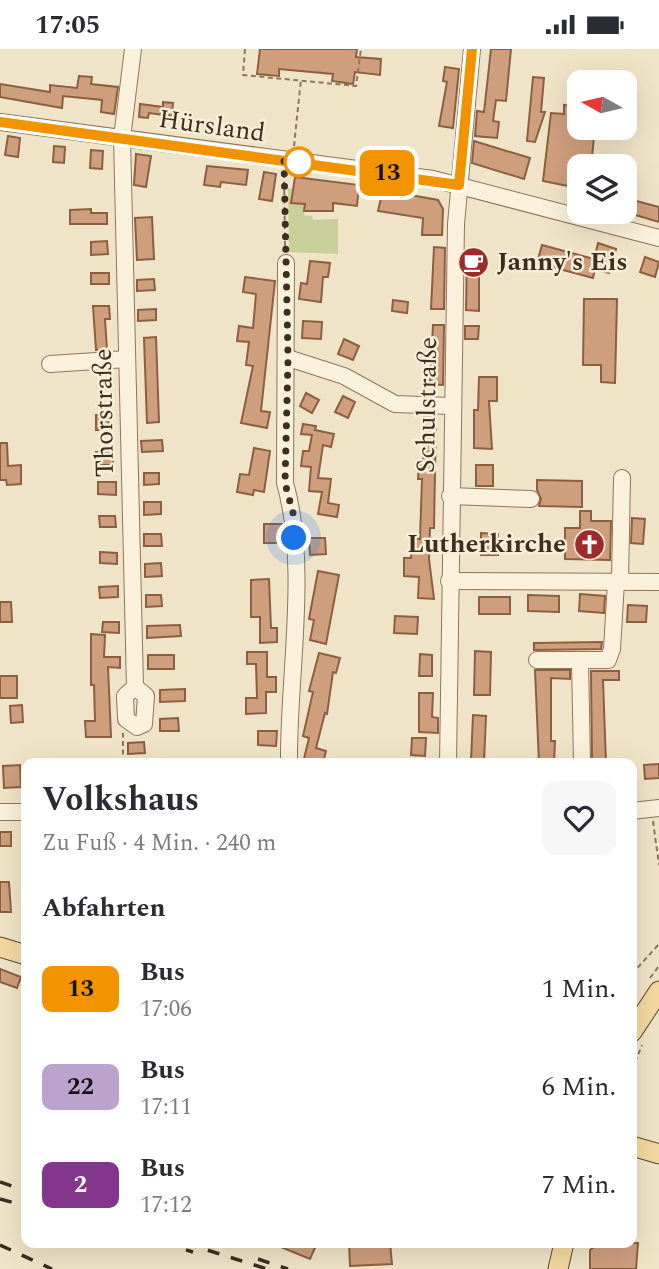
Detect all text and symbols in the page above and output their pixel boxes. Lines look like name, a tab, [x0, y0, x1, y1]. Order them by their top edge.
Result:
text: 17:05	[35, 5, 100, 45]
north arrow	[567, 70, 637, 140]
map controls	[567, 70, 637, 224]
street label: Hürsland	[156, 99, 268, 153]
unlabelled marker	[284, 147, 314, 177]
line badge: 13	[356, 150, 418, 196]
button: layers	[567, 154, 637, 224]
text: 13	[374, 155, 400, 191]
place label: Janny's Eis	[497, 242, 628, 282]
cafe icon: Janny's Eis	[457, 245, 491, 279]
street label: Schulstraße	[406, 337, 448, 473]
street label: Thorstraße	[83, 348, 125, 478]
your location	[276, 520, 311, 555]
place label: Lutherkirche	[407, 524, 566, 564]
church icon: Lutherkirche	[572, 527, 606, 561]
text: Volkshaus	[42, 775, 199, 825]
button: heart	[542, 781, 616, 855]
text: Zu Fuß · 4 Min. · 240 m	[42, 826, 276, 861]
text: Abfahrten	[42, 888, 166, 928]
text: Bus	[140, 952, 185, 992]
text: 1 Min.	[542, 969, 616, 1009]
text: 13	[67, 971, 94, 1007]
text: 17:06	[140, 992, 192, 1027]
text: Bus	[140, 1050, 185, 1090]
text: 6 Min.	[542, 1067, 616, 1107]
text: 22	[67, 1069, 94, 1105]
text: 17:11	[140, 1090, 192, 1125]
text: Bus	[140, 1148, 185, 1188]
text: 7 Min.	[542, 1165, 616, 1205]
text: 2	[74, 1167, 87, 1203]
text: 17:12	[140, 1188, 192, 1223]

